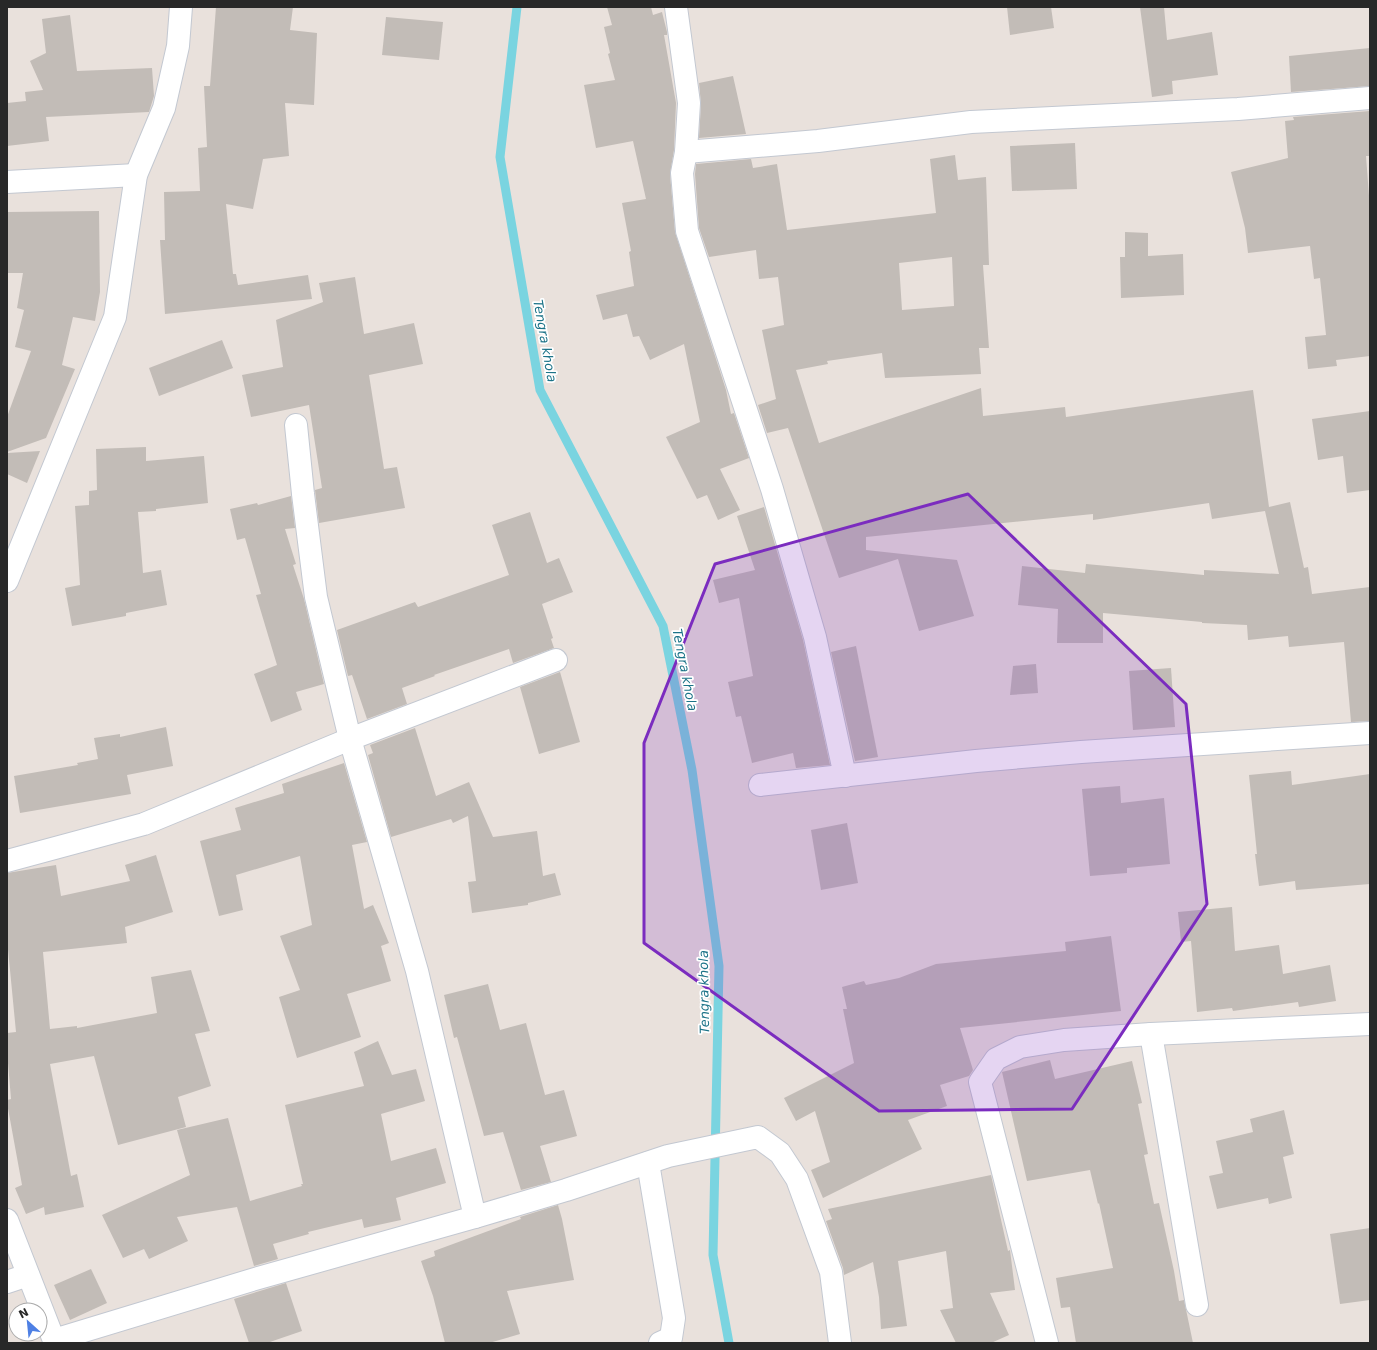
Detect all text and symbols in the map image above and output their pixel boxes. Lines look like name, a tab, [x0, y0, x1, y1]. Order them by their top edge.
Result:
water label: Tengra khola	[530, 299, 560, 383]
water label: Tengra khola	[670, 628, 700, 712]
water label: Tengra khola	[696, 950, 712, 1034]
north arrow	[8, 1302, 48, 1342]
text: N	[17, 1306, 31, 1321]

